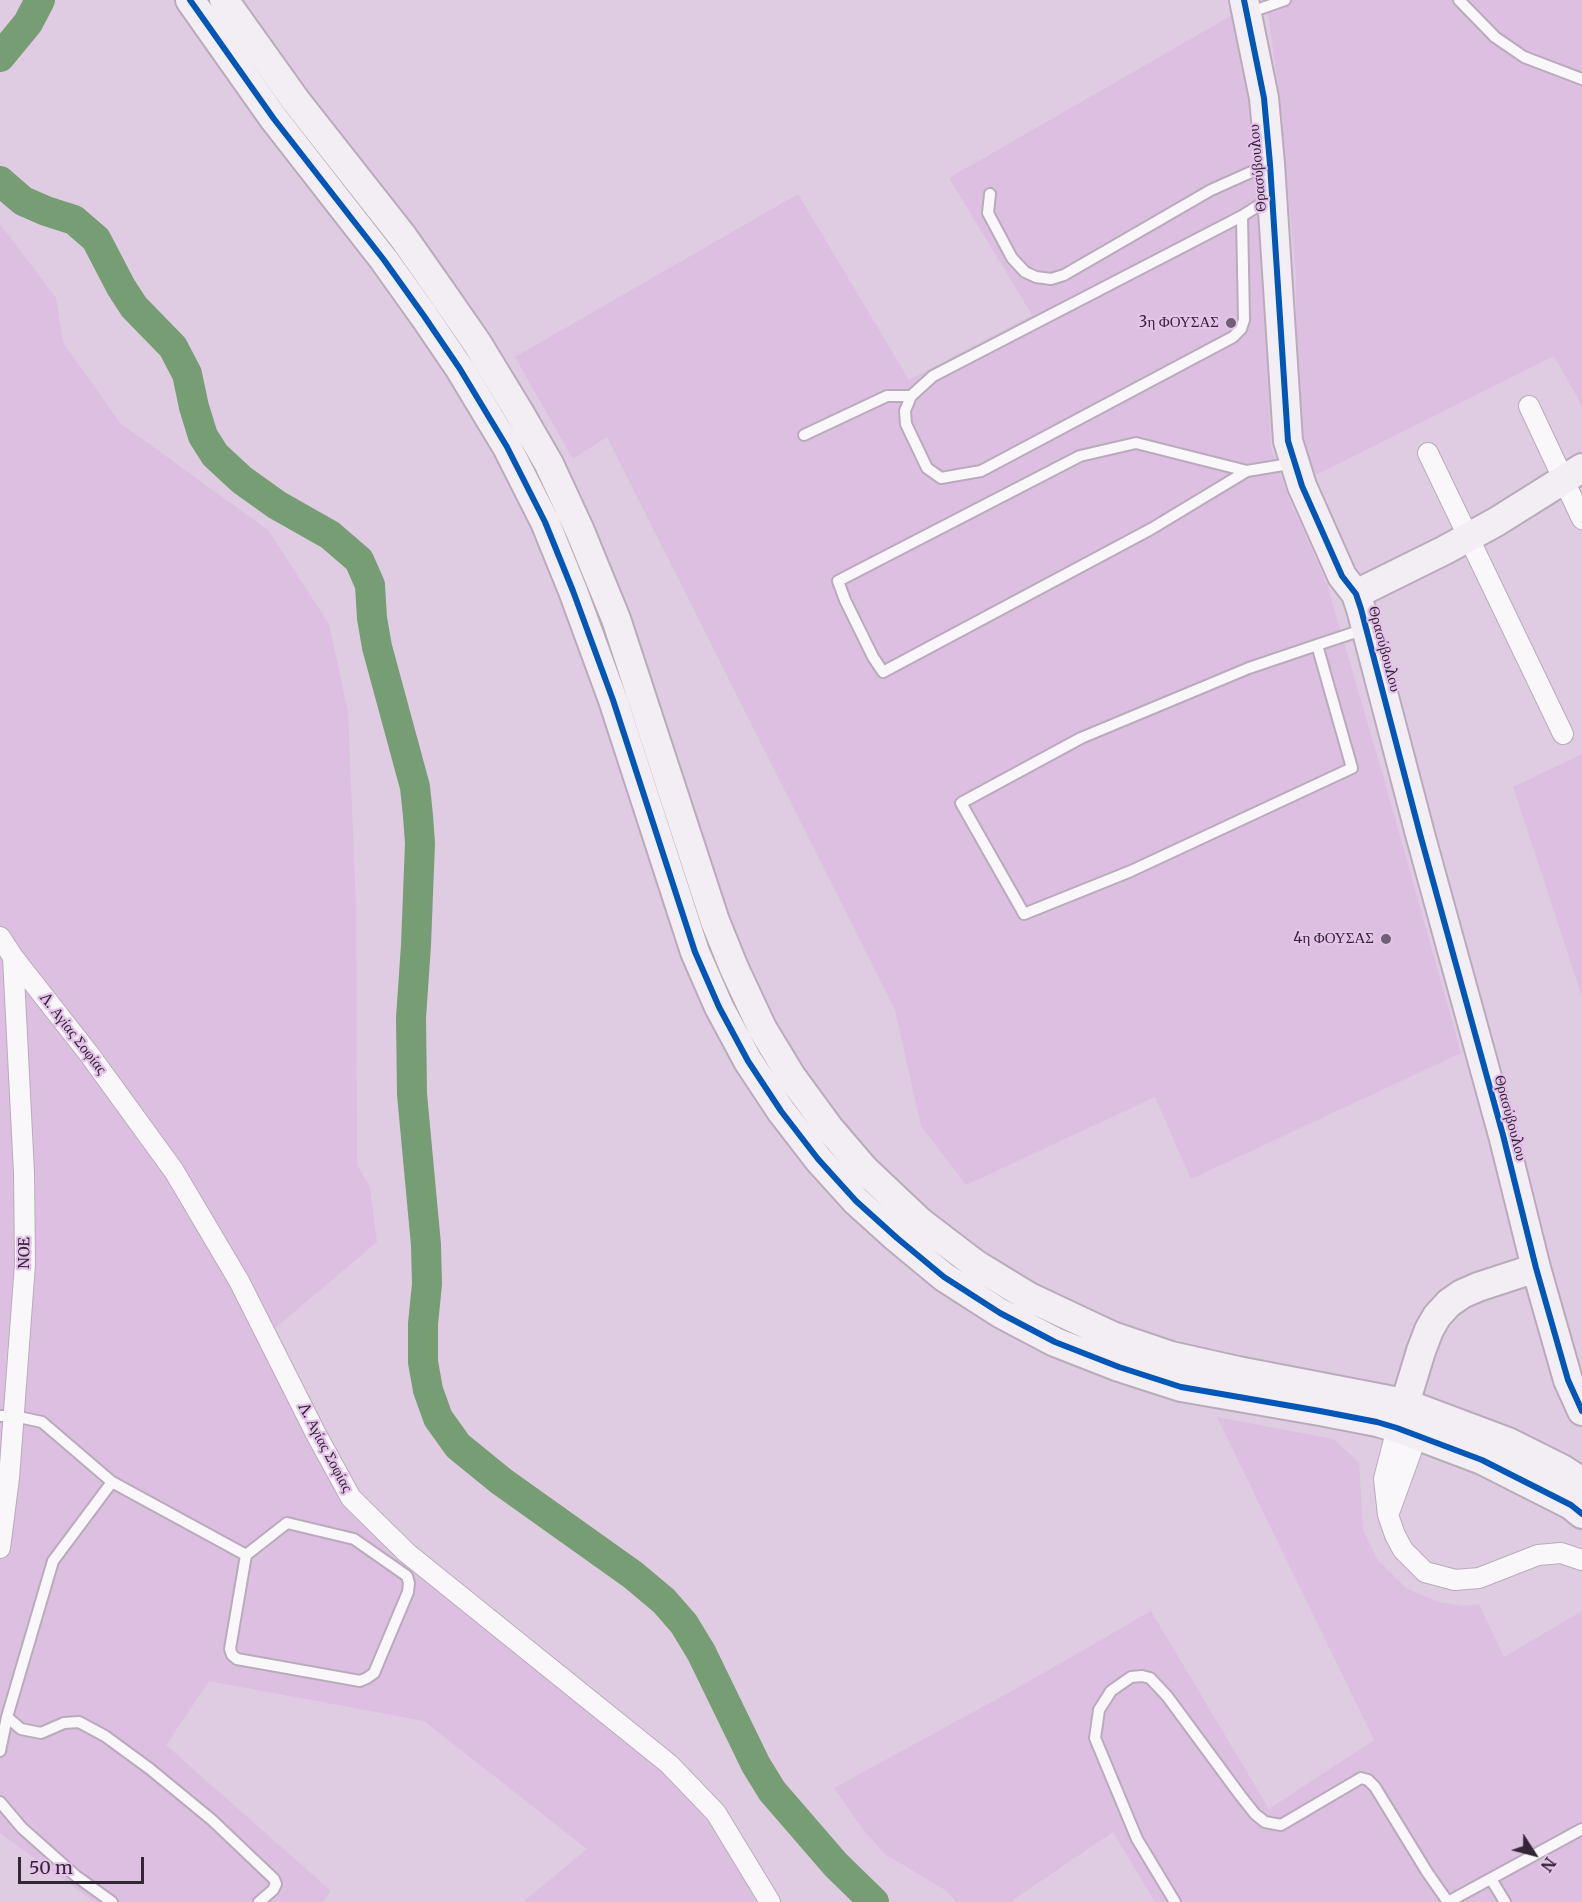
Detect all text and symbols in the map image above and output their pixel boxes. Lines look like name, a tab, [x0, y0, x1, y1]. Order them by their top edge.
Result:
street label: Θρασύβουλου	[1245, 123, 1271, 213]
place label: 3η ΦΟΥΣΑΣ	[1139, 314, 1219, 332]
marker: 3η ΦΟΥΣΑΣ	[1224, 316, 1238, 330]
street label: Θρασύβουλου	[1364, 604, 1404, 694]
place label: 4η ΦΟΥΣΑΣ	[1293, 930, 1374, 948]
marker: 4η ΦΟΥΣΑΣ	[1379, 932, 1393, 946]
street label: Λ. Αγίας Σοφίας	[36, 990, 110, 1078]
street label: Θρασύβουλου	[1490, 1073, 1530, 1163]
street label: NOE	[16, 1237, 34, 1269]
street label: Λ. Αγίας Σοφίας	[294, 1401, 356, 1495]
north arrow	[1504, 1824, 1564, 1884]
scale bar	[21, 1845, 147, 1883]
text: N	[1537, 1854, 1560, 1876]
text: 50 m	[29, 1856, 73, 1879]

